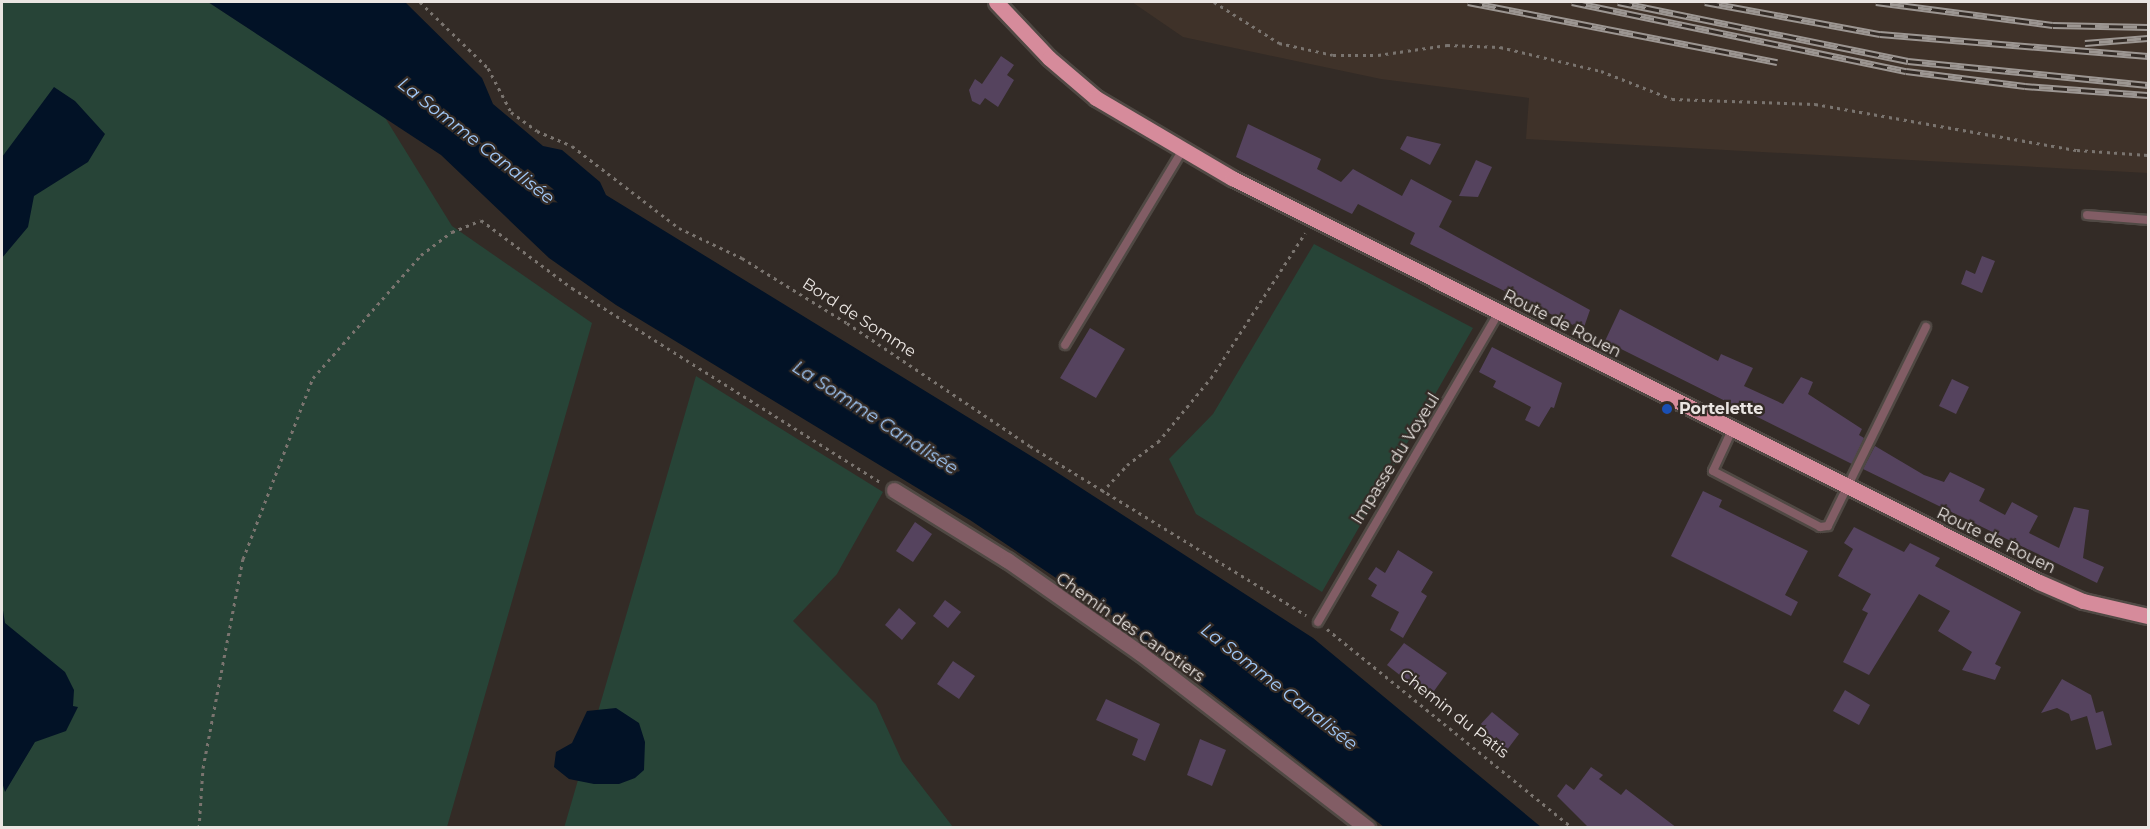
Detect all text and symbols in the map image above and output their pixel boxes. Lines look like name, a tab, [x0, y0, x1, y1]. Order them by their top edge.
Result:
water label: La Somme Canalisée	[393, 73, 559, 209]
street label: Bord de Somme	[799, 274, 919, 362]
street label: Route de Rouen	[1500, 286, 1624, 362]
water label: La Somme Canalisée	[788, 356, 962, 480]
street label: Impasse du Voyeul	[1348, 390, 1444, 528]
place label: Portelette	[1679, 399, 1763, 419]
marker: Portelette	[1660, 402, 1674, 416]
street label: Route de Rouen	[1933, 504, 2059, 578]
street label: Chemin des Canotiers	[1052, 569, 1208, 687]
water label: La Somme Canalisée	[1196, 619, 1362, 755]
street label: Chemin du Patis	[1396, 665, 1512, 763]

